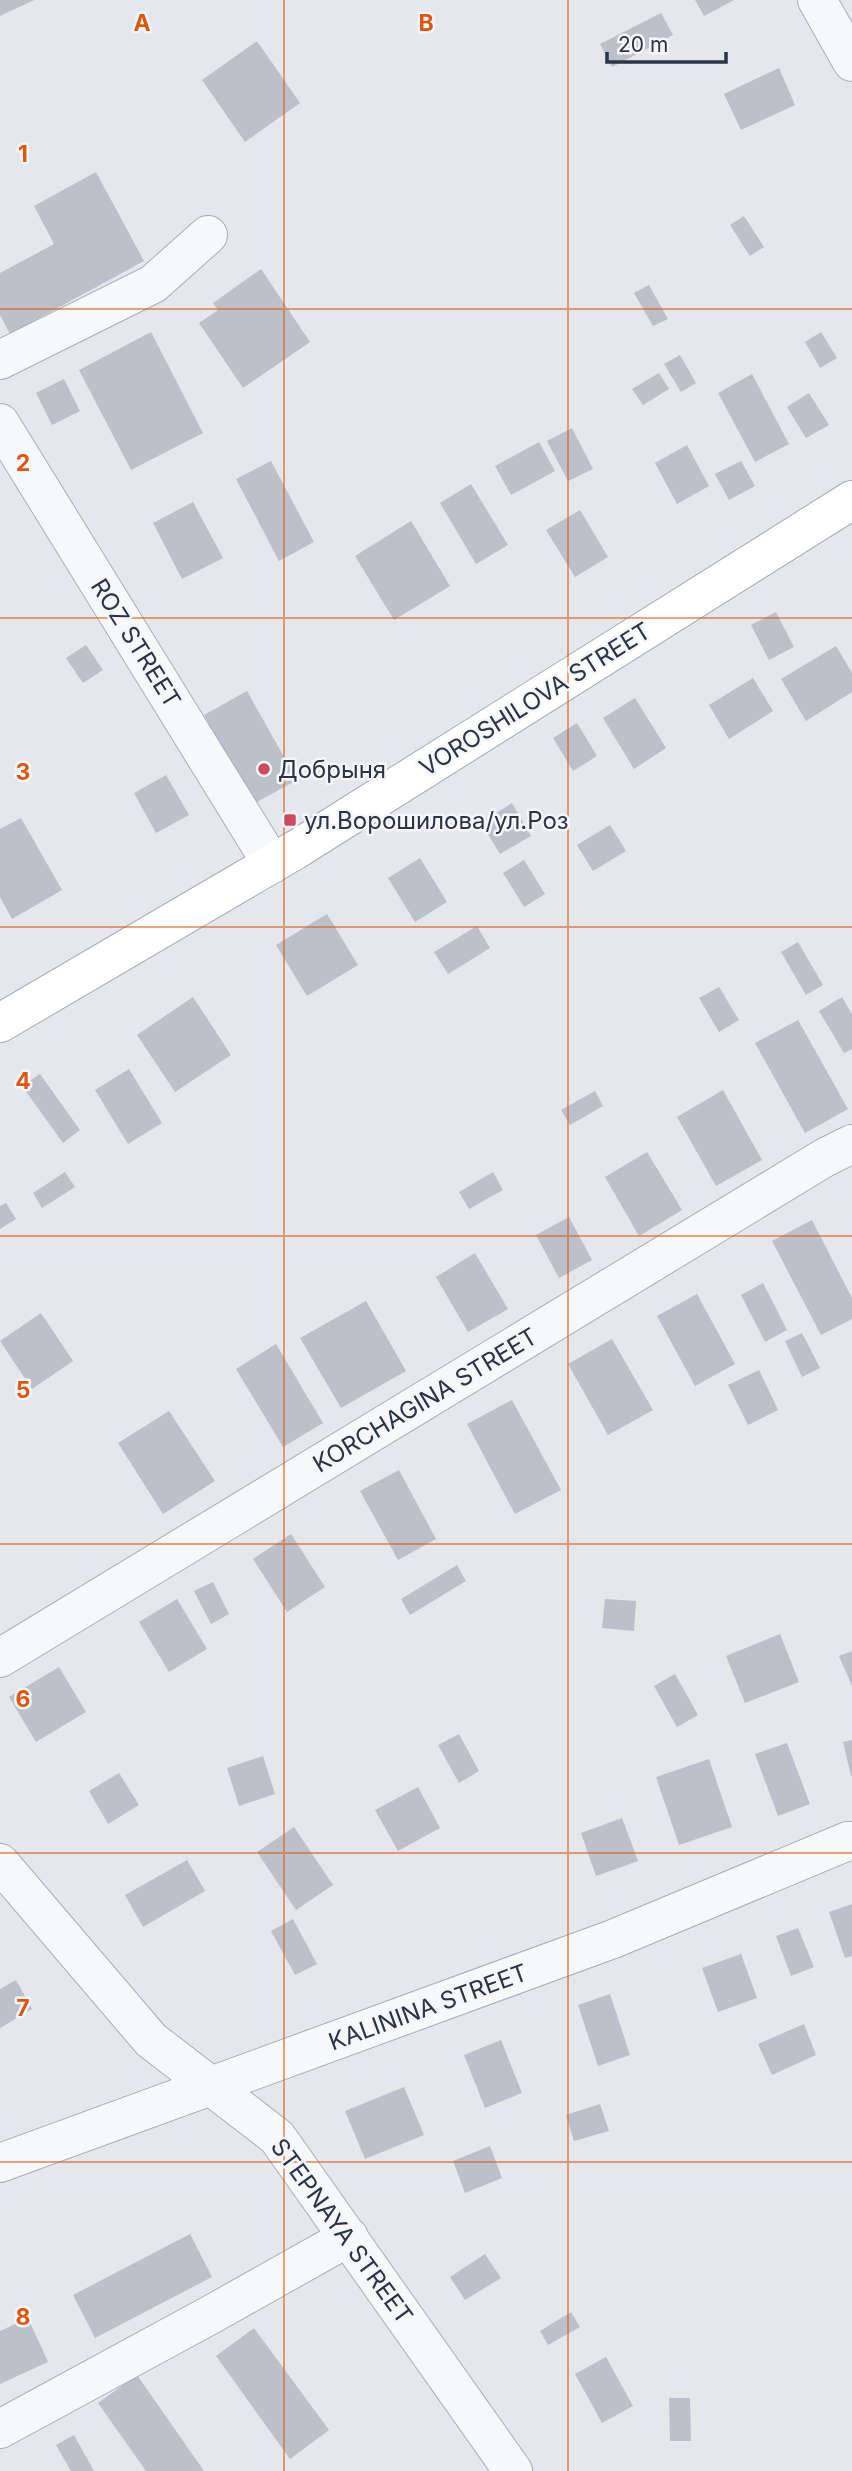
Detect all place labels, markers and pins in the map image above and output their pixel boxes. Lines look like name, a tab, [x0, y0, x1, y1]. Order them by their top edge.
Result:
place label: Добрыня	[278, 755, 386, 784]
marker: Добрыня	[256, 761, 272, 777]
place label: ул.Ворошилова/ул.Роз	[304, 806, 569, 835]
marker: ул.Ворошилова/ул.Роз	[282, 812, 298, 828]

